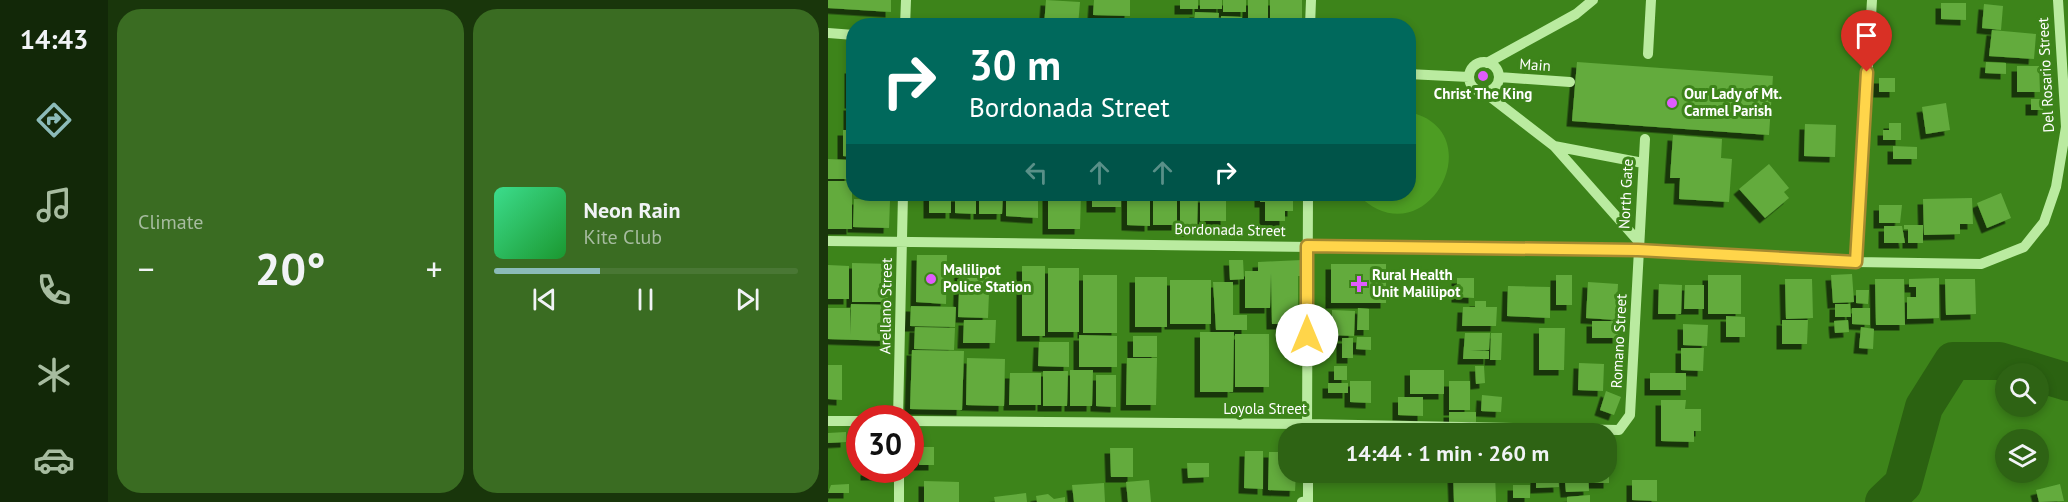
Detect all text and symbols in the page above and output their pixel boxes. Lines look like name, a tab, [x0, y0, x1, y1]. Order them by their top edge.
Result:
pin	[1841, 10, 1892, 72]
street label: Del Rosario Street	[2033, 17, 2058, 133]
icon: arrive	[1850, 19, 1883, 52]
text: 14:43	[20, 22, 88, 56]
text: 30 m	[969, 37, 1061, 92]
icon: right	[870, 42, 948, 120]
street label: Main	[1519, 54, 1551, 75]
marker: Christ The King	[1476, 69, 1490, 83]
place label: Christ The King	[1434, 84, 1532, 103]
place label: Our Lady of Mt. Carmel Parish	[1684, 84, 1783, 120]
text: Bordonada Street	[969, 90, 1170, 124]
marker: Our Lady of Mt. Carmel Parish	[1665, 96, 1679, 110]
icon: directions	[33, 99, 75, 141]
icon: left	[1020, 156, 1053, 189]
icon: ahead	[1083, 156, 1116, 189]
icon: ahead	[1146, 156, 1179, 189]
icon: right	[1209, 156, 1242, 189]
street label: North Gate	[1614, 158, 1637, 229]
icon: music	[33, 184, 75, 226]
text: Neon Rain	[584, 196, 680, 224]
text: Climate	[138, 209, 204, 235]
street label: Bordonada Street	[1174, 219, 1286, 240]
text: Kite Club	[584, 224, 662, 250]
text: 20°	[255, 239, 326, 297]
text: −	[138, 247, 155, 290]
text: +	[426, 247, 442, 290]
street label: Arellano Street	[875, 258, 896, 354]
place label: Malilipot Police Station	[943, 260, 1031, 296]
place label: Rural Health Unit Malilipot	[1372, 265, 1461, 301]
icon: phone	[33, 269, 75, 311]
marker: Malilipot Police Station	[924, 272, 938, 286]
marker: Rural Health Unit Malilipot	[1350, 275, 1368, 293]
icon: previous	[528, 283, 561, 316]
icon: pause	[629, 283, 662, 316]
icon: next	[731, 283, 764, 316]
street label: Romano Street	[1607, 293, 1630, 389]
position arrow	[1275, 303, 1339, 367]
icon: climate	[33, 354, 75, 396]
map controls	[1995, 363, 2049, 483]
button: search	[1995, 363, 2049, 417]
street label: Loyola Street	[1223, 399, 1307, 418]
speed limit sign: 30	[846, 405, 924, 483]
button: layers	[1995, 429, 2049, 483]
icon: car	[33, 439, 75, 481]
text: 14:44 · 1 min · 260 m	[1346, 439, 1549, 467]

